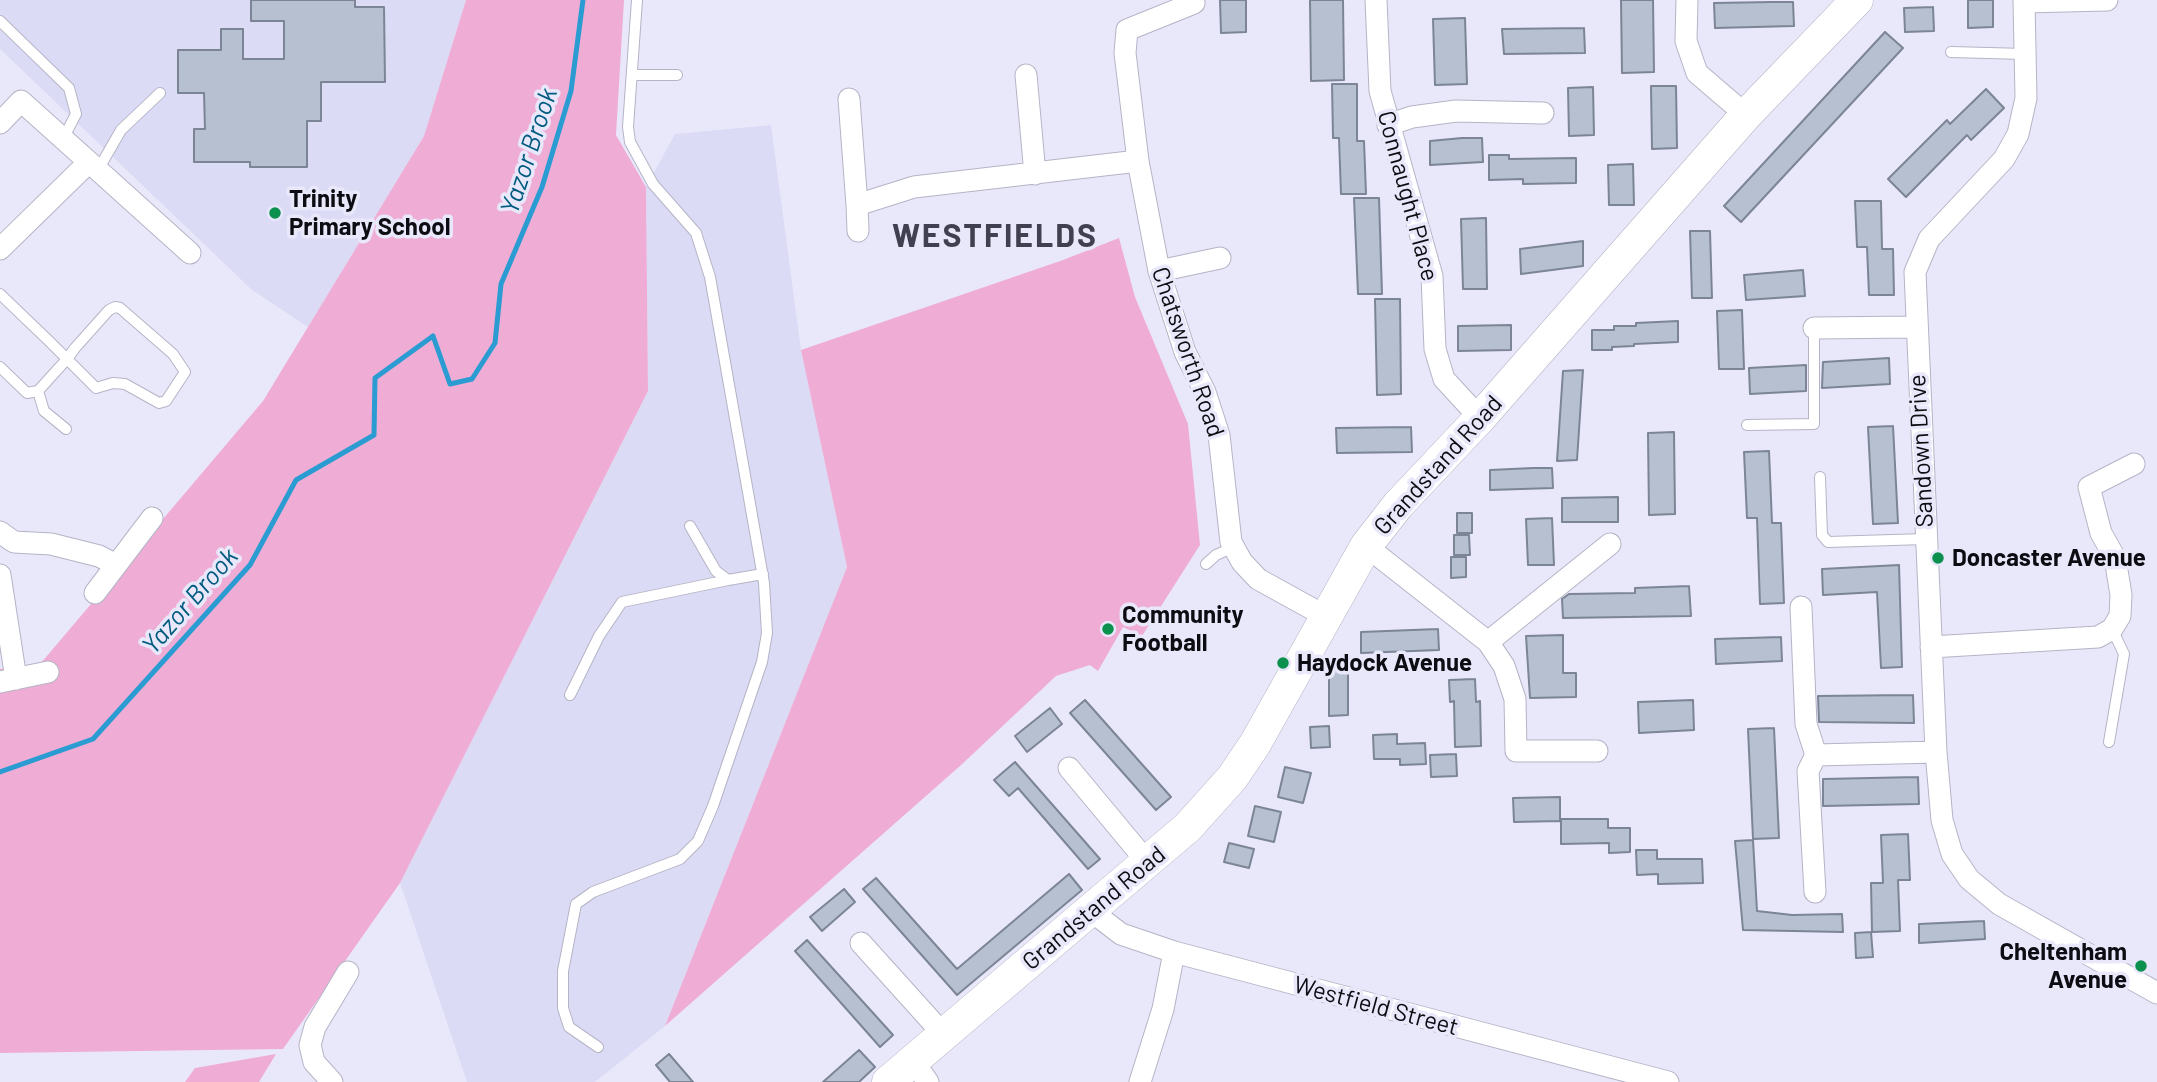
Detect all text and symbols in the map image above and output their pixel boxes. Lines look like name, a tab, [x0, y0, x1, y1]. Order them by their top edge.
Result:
water label: Yazor Brook	[494, 84, 564, 218]
street label: Connaught Place	[1371, 108, 1445, 284]
place label: Trinity Primary School	[289, 185, 451, 241]
marker: Trinity Primary School	[267, 205, 283, 221]
district label: WESTFIELDS	[893, 217, 1097, 255]
street label: Chatsworth Road	[1145, 263, 1231, 441]
street label: Sandown Drive	[1903, 374, 1939, 528]
street label: Grandstand Road	[1368, 389, 1508, 541]
water label: Yazor Brook	[135, 542, 245, 660]
place label: Doncaster Avenue	[1952, 544, 2146, 572]
marker: Doncaster Avenue	[1930, 550, 1946, 566]
place label: Community Football	[1122, 601, 1244, 657]
marker: Community Football	[1100, 621, 1116, 637]
place label: Haydock Avenue	[1297, 649, 1472, 677]
marker: Haydock Avenue	[1275, 655, 1291, 671]
street label: Grandstand Road	[1017, 840, 1171, 976]
place label: Cheltenham Avenue	[1999, 938, 2127, 994]
marker: Cheltenham Avenue	[2133, 958, 2149, 974]
street label: Westfield Street	[1291, 970, 1461, 1042]

